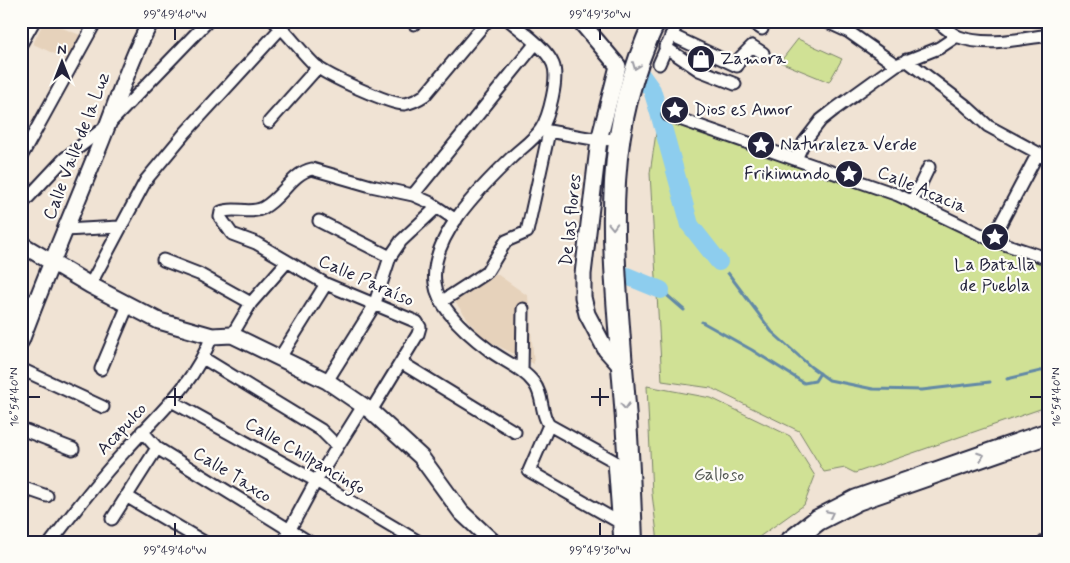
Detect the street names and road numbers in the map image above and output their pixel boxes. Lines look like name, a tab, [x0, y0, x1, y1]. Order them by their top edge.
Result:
street label: Calle Valle de la Luz	[38, 68, 116, 223]
street label: Calle Acacia	[874, 160, 971, 220]
street label: De las flores	[554, 173, 588, 267]
street label: Calle Paraíso	[314, 249, 418, 313]
street label: Acapulco	[92, 398, 152, 460]
street label: Calle Chilpancingo	[239, 412, 370, 502]
street label: Calle Taxco	[188, 441, 276, 509]

